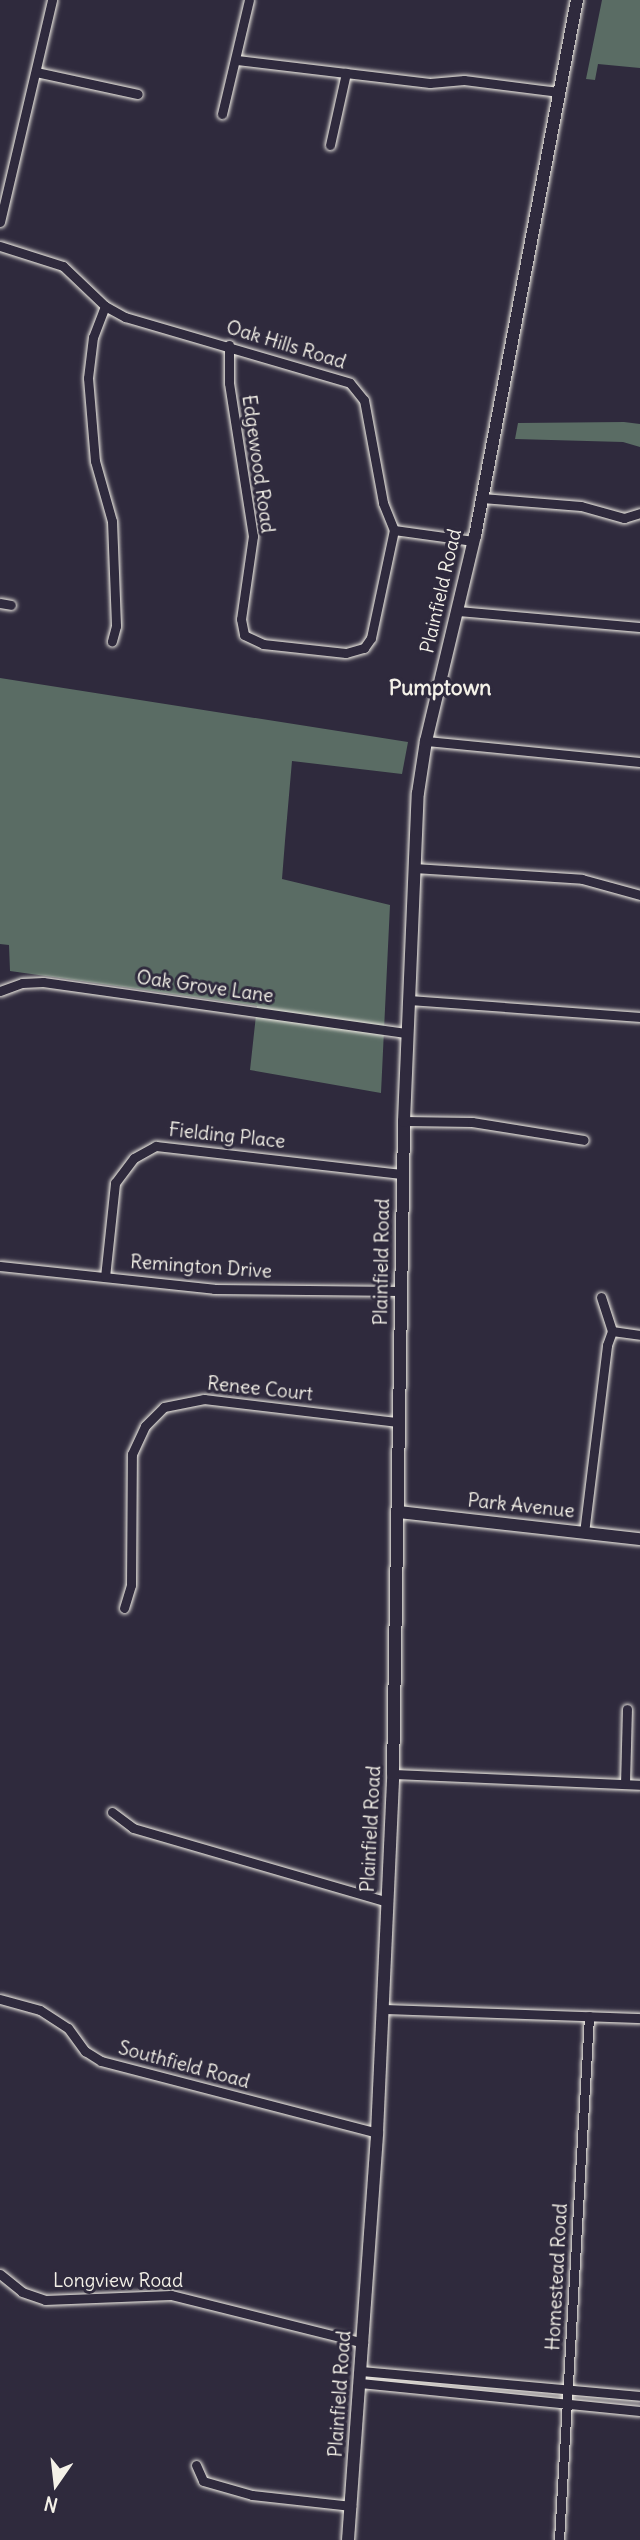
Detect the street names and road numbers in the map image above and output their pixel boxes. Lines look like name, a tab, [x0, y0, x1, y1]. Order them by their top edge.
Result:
street label: Oak Hills Road	[223, 316, 349, 374]
street label: Edgewood Road	[237, 393, 279, 535]
street label: Plainfield Road	[416, 527, 466, 655]
street label: Oak Grove Lane	[135, 966, 275, 1008]
street label: Fielding Place	[168, 1119, 286, 1153]
street label: Plainfield Road	[369, 1198, 395, 1326]
street label: Remington Drive	[129, 1251, 273, 1283]
street label: Renee Court	[206, 1372, 314, 1406]
street label: Park Avenue	[466, 1489, 576, 1523]
street label: Plainfield Road	[356, 1765, 386, 1893]
street label: Southfield Road	[116, 2037, 252, 2093]
street label: Homestead Road	[542, 2203, 572, 2351]
street label: Longview Road	[53, 2270, 183, 2292]
street label: Plainfield Road	[324, 2330, 356, 2458]

